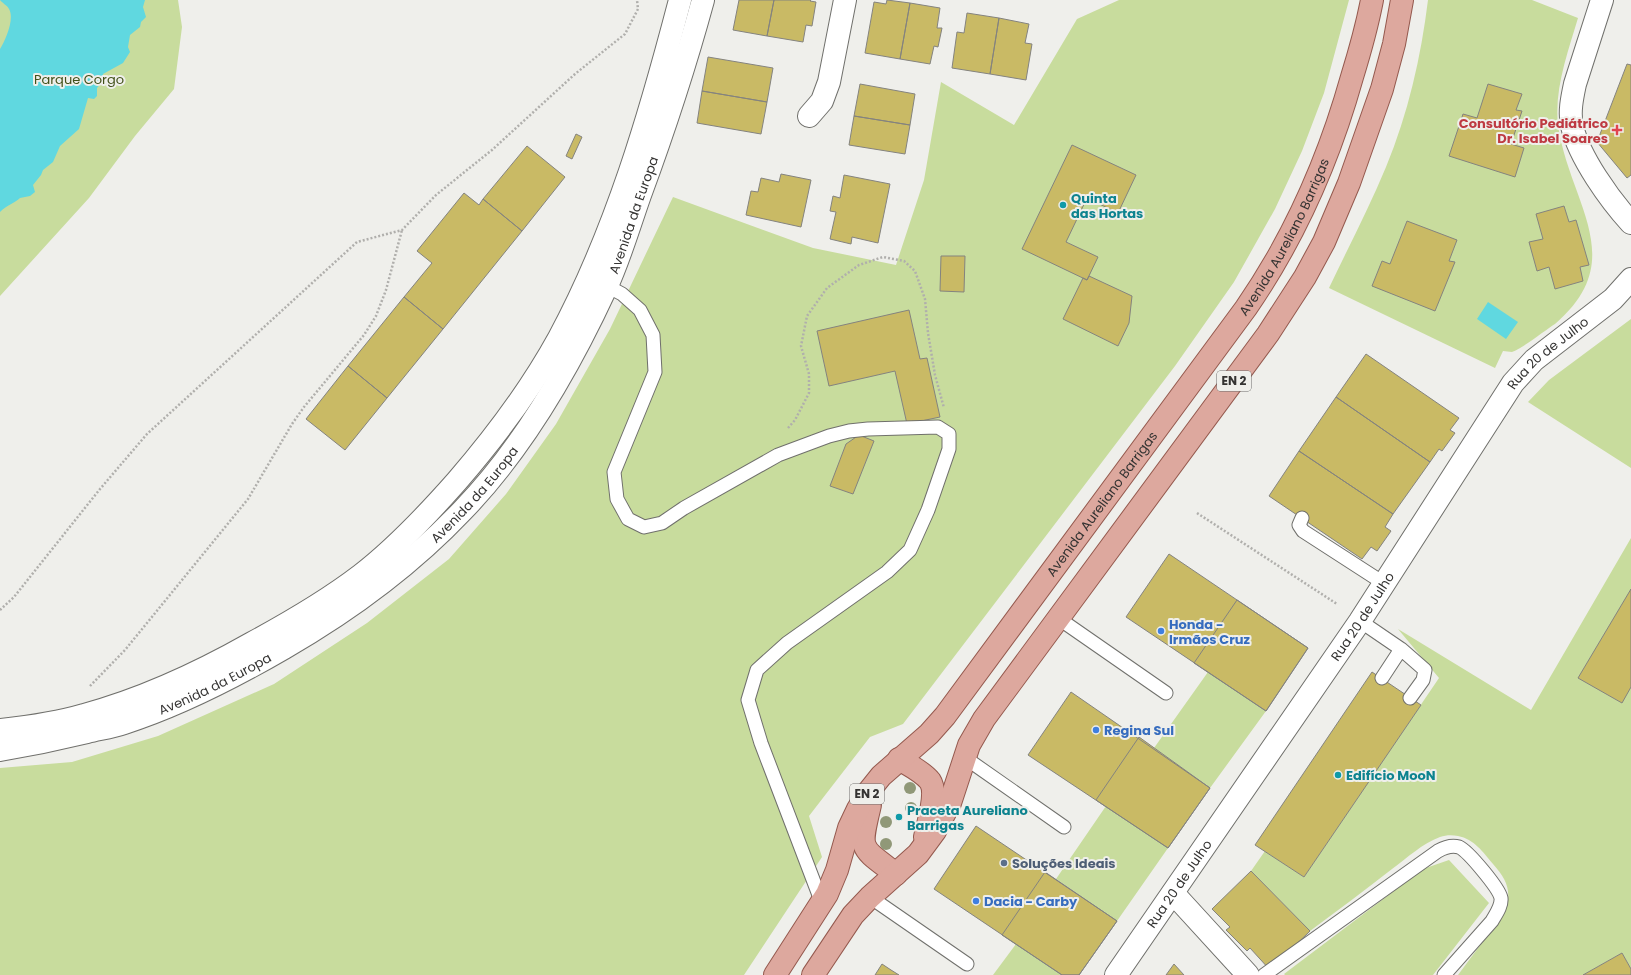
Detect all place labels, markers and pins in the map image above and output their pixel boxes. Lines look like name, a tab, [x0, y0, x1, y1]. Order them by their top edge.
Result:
place label: Consultório Pediátrico Dr. Isabel Soares	[1459, 114, 1608, 148]
marker: Consultório Pediátrico Dr. Isabel Soares	[1611, 124, 1623, 136]
place label: Quinta das Hortas	[1071, 189, 1143, 223]
marker: Quinta das Hortas	[1058, 200, 1068, 210]
place label: Honda - Irmãos Cruz	[1169, 615, 1251, 649]
marker: Honda - Irmãos Cruz	[1156, 626, 1166, 636]
place label: Regina Sul	[1104, 721, 1174, 740]
marker: Regina Sul	[1091, 725, 1101, 735]
place label: Edifício MooN	[1346, 766, 1436, 785]
marker: Edifício MooN	[1333, 770, 1343, 780]
place label: Praceta Aureliano Barrigas	[907, 801, 1028, 835]
marker: Praceta Aureliano Barrigas	[894, 812, 904, 822]
place label: Soluções Ideais	[1012, 854, 1116, 873]
marker: Soluções Ideais	[999, 858, 1009, 868]
place label: Dacia - Carby	[984, 892, 1078, 911]
marker: Dacia - Carby	[971, 896, 981, 906]

